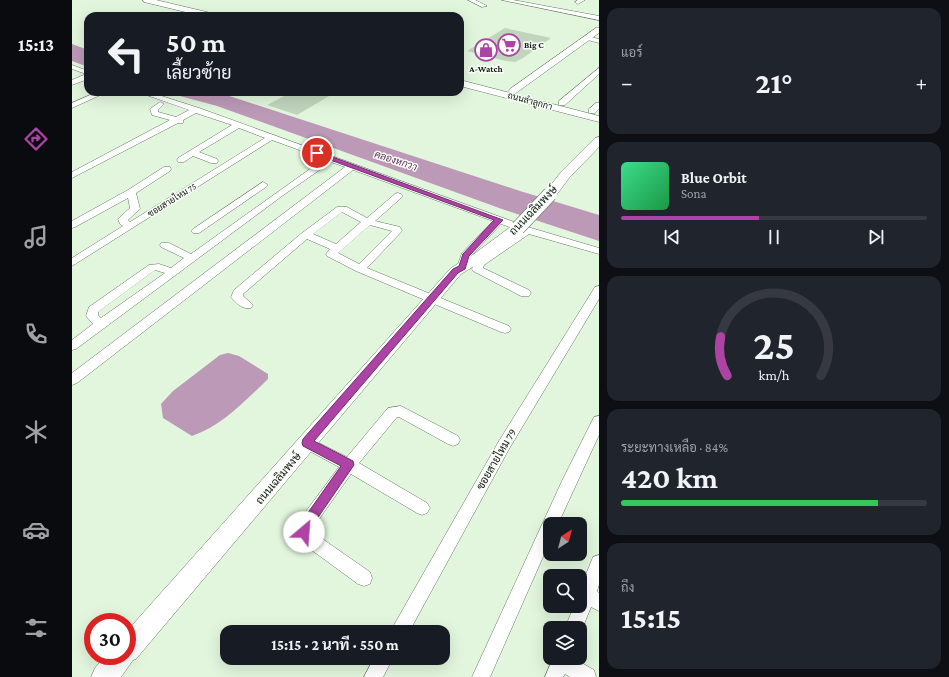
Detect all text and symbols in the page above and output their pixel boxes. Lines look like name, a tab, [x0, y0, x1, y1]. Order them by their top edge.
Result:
text: 50 m	[166, 27, 226, 58]
icon: left	[100, 28, 152, 80]
supermarket icon: Big C	[496, 32, 522, 58]
text: 15:13	[18, 35, 54, 55]
shop icon: A-Watch	[473, 37, 499, 63]
place label: Big C	[524, 40, 544, 50]
text: แอร์	[621, 45, 642, 60]
text: เลี้ยวซ้าย	[166, 63, 232, 83]
place label: A-Watch	[468, 64, 504, 74]
text: 21°	[755, 66, 793, 99]
text: −	[621, 70, 633, 95]
text: +	[915, 70, 927, 95]
street label: ถนนลำลูกกา	[506, 90, 554, 113]
icon: directions	[22, 125, 50, 153]
pin	[300, 136, 334, 170]
icon: arrive	[306, 142, 328, 164]
water label: คลองหกวา	[373, 148, 419, 173]
text: Blue Orbit	[681, 170, 747, 186]
street label: ซอยสายไหม 75	[146, 181, 198, 219]
street label: ถนนเฉลิมพงษ์	[505, 181, 560, 237]
text: Sona	[681, 186, 707, 201]
icon: music	[22, 223, 50, 251]
icon: previous	[661, 226, 683, 248]
icon: pause	[763, 226, 785, 248]
icon: next	[865, 226, 887, 248]
icon: phone	[22, 320, 50, 348]
text: 25	[753, 322, 795, 368]
text: km/h	[759, 367, 790, 383]
icon: climate	[22, 418, 50, 446]
street label: ซอยสายไหม 79	[472, 425, 518, 492]
text: ระยะทางเหลือ · 84%	[621, 440, 728, 455]
street label: ถนนเฉลิมพงษ์	[251, 448, 303, 506]
text: 420 km	[621, 461, 718, 494]
position arrow	[283, 511, 325, 553]
icon: car	[22, 516, 50, 544]
north arrow	[543, 517, 587, 561]
map controls	[543, 517, 587, 665]
button: search	[543, 569, 587, 613]
text: ถึง	[621, 580, 634, 595]
text: 15:15	[621, 601, 681, 634]
speed limit sign: 30	[84, 613, 136, 665]
icon: filters	[22, 614, 50, 642]
button: layers	[543, 621, 587, 665]
text: 15:15 · 2 นาที · 550 m	[271, 637, 399, 653]

